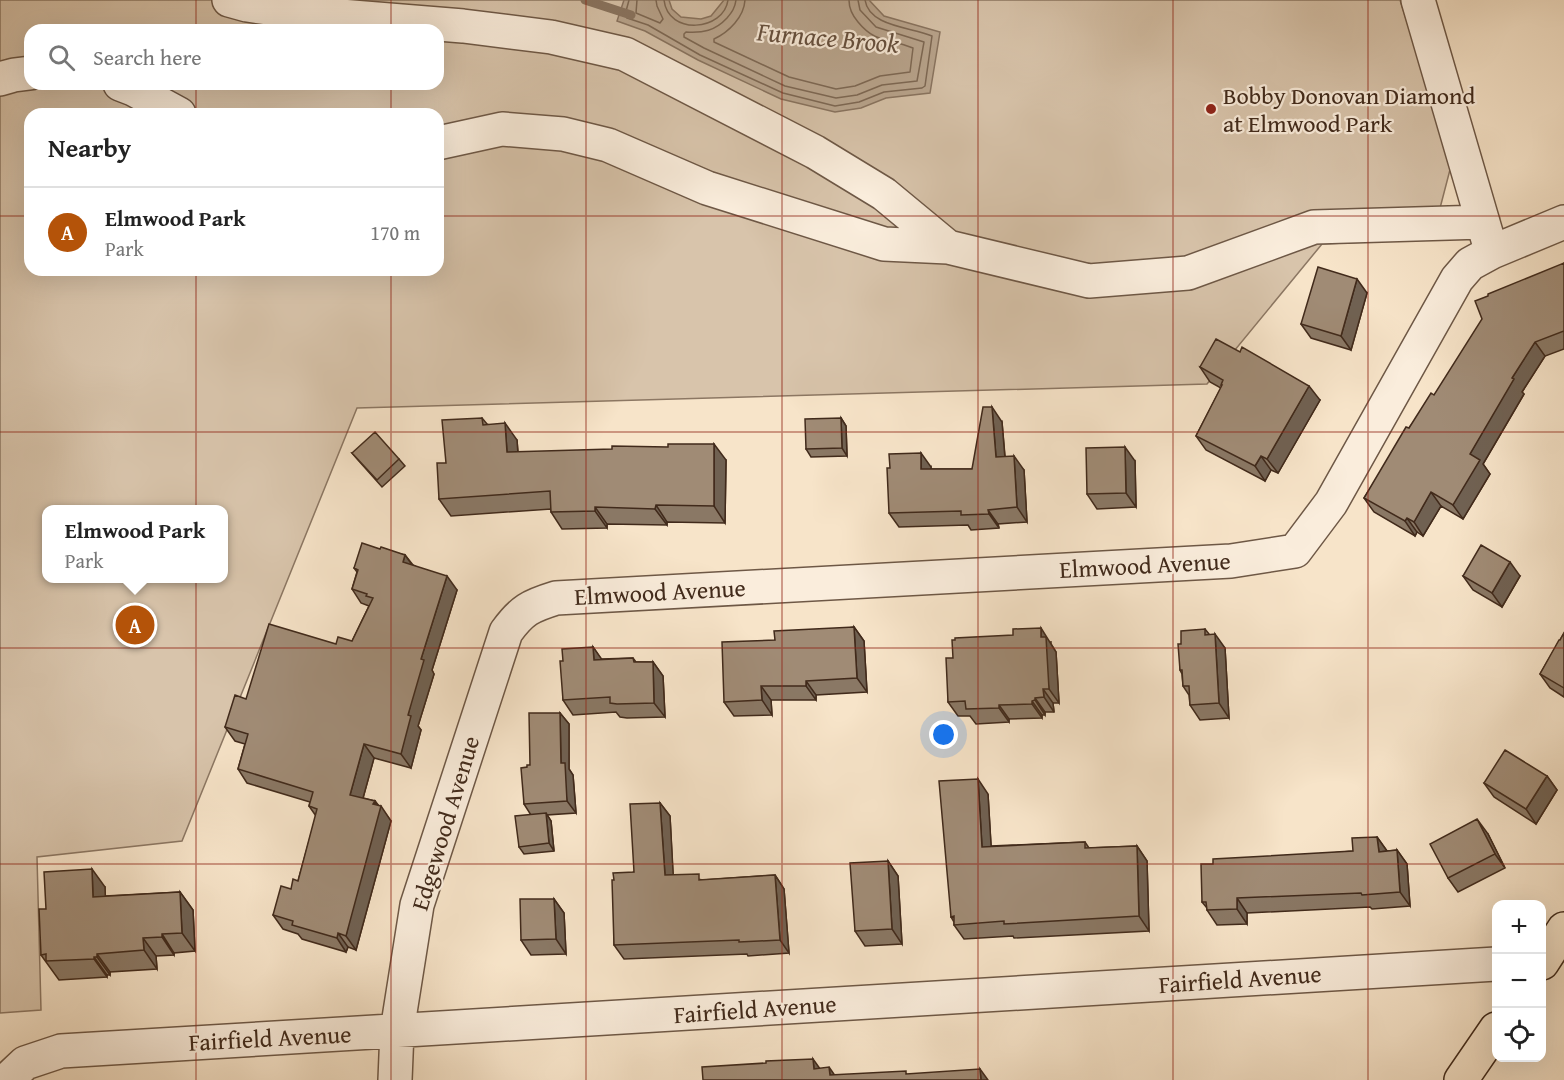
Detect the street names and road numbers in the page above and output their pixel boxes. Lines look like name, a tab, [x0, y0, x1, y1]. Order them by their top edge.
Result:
street label: Elmwood Avenue	[1058, 543, 1232, 587]
street label: Elmwood Avenue	[573, 570, 747, 614]
street label: Edgewood Avenue	[402, 731, 488, 915]
street label: Fairfield Avenue	[1157, 956, 1323, 1002]
street label: Fairfield Avenue	[672, 986, 838, 1032]
street label: Fairfield Avenue	[188, 1016, 352, 1060]

